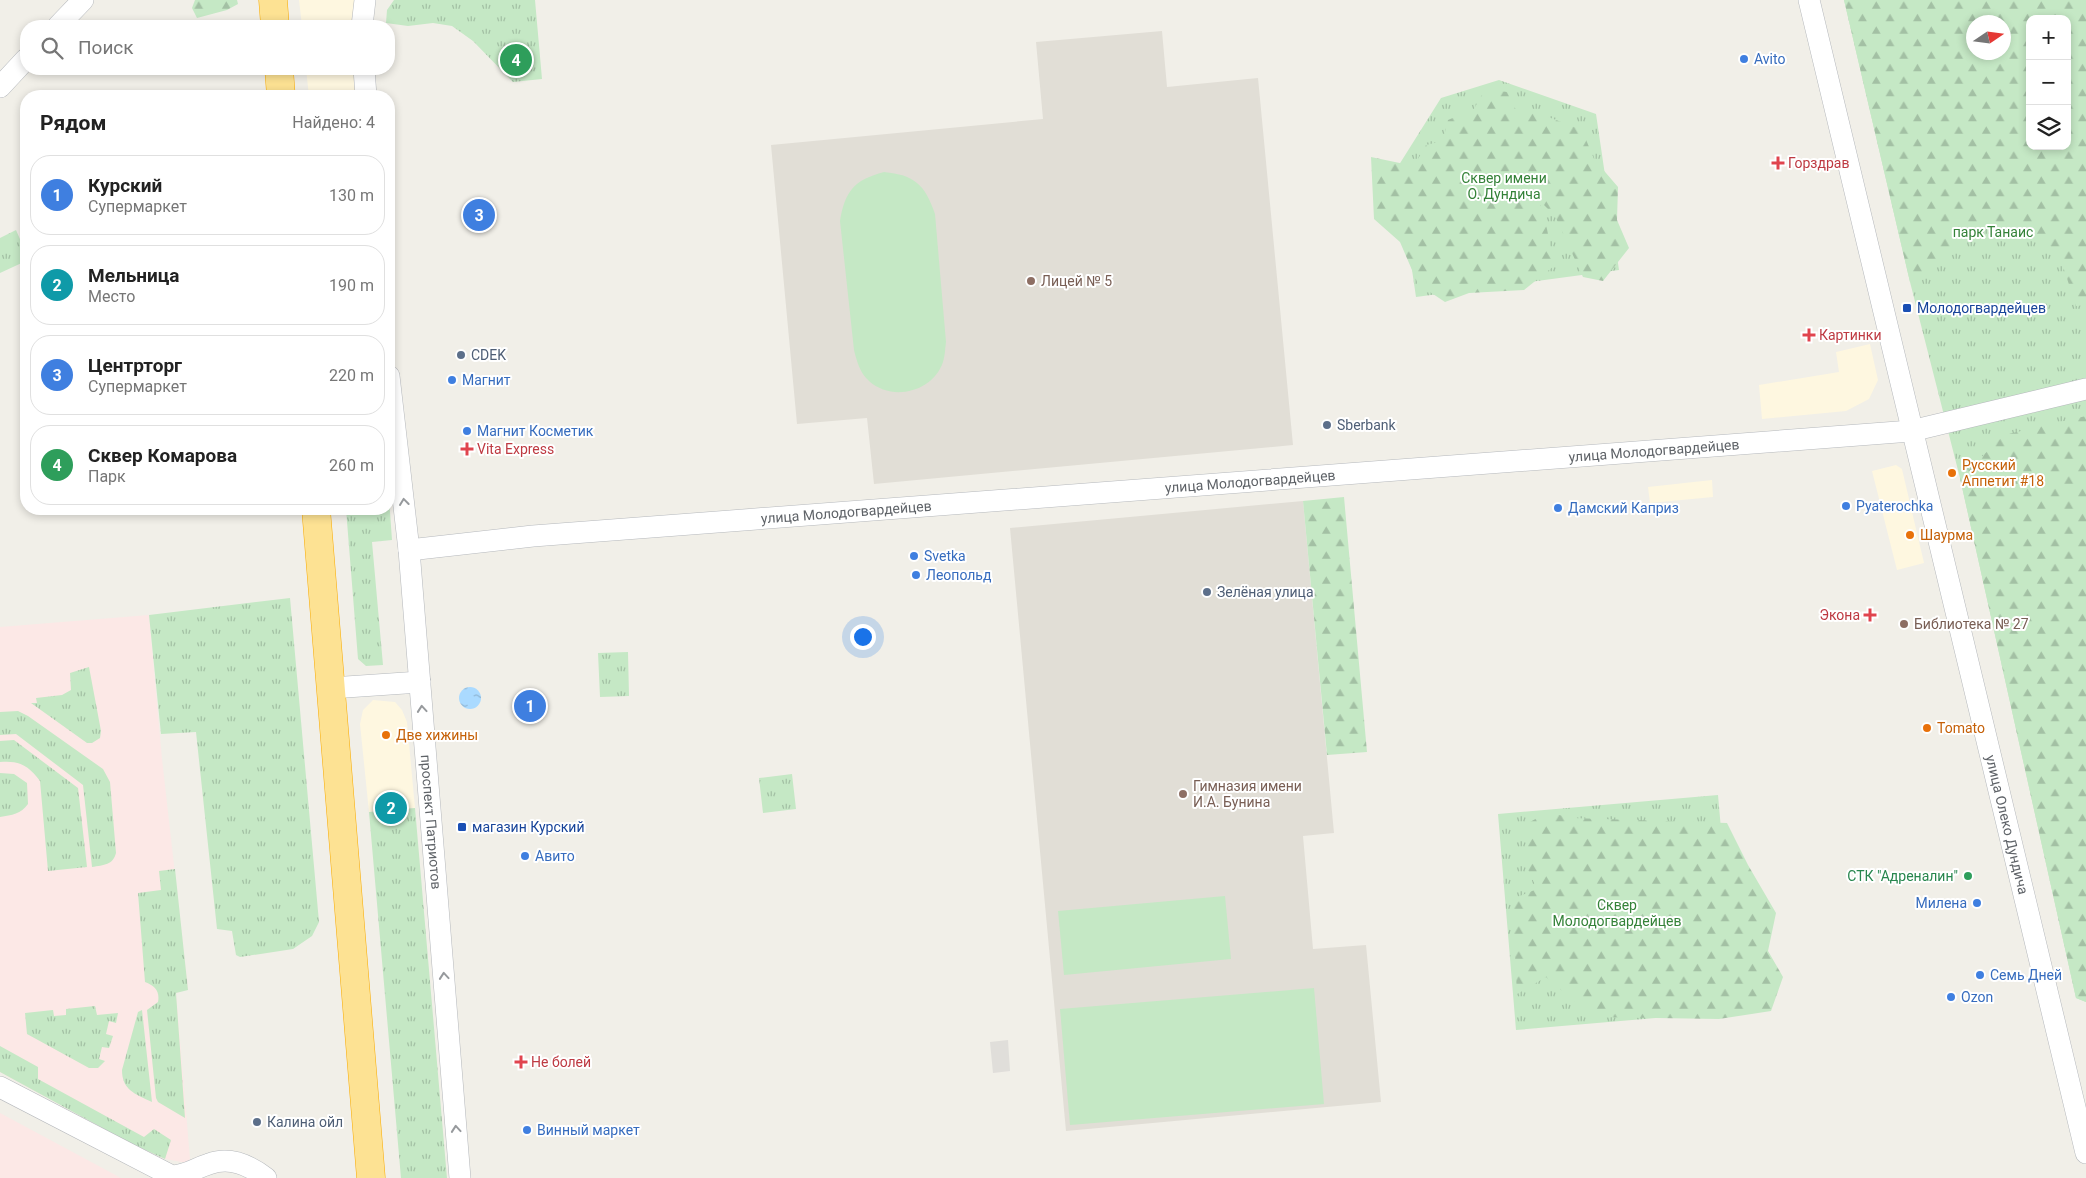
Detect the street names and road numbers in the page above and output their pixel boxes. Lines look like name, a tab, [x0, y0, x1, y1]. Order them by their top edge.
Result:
street label: улица Молодогвардейцев	[1568, 436, 1740, 465]
street label: улица Молодогвардейцев	[1164, 467, 1336, 496]
street label: улица Молодогвардейцев	[760, 498, 932, 527]
street label: улица Олеко Дундича	[1983, 753, 2032, 896]
street label: проспект Патриотов	[418, 754, 445, 890]

